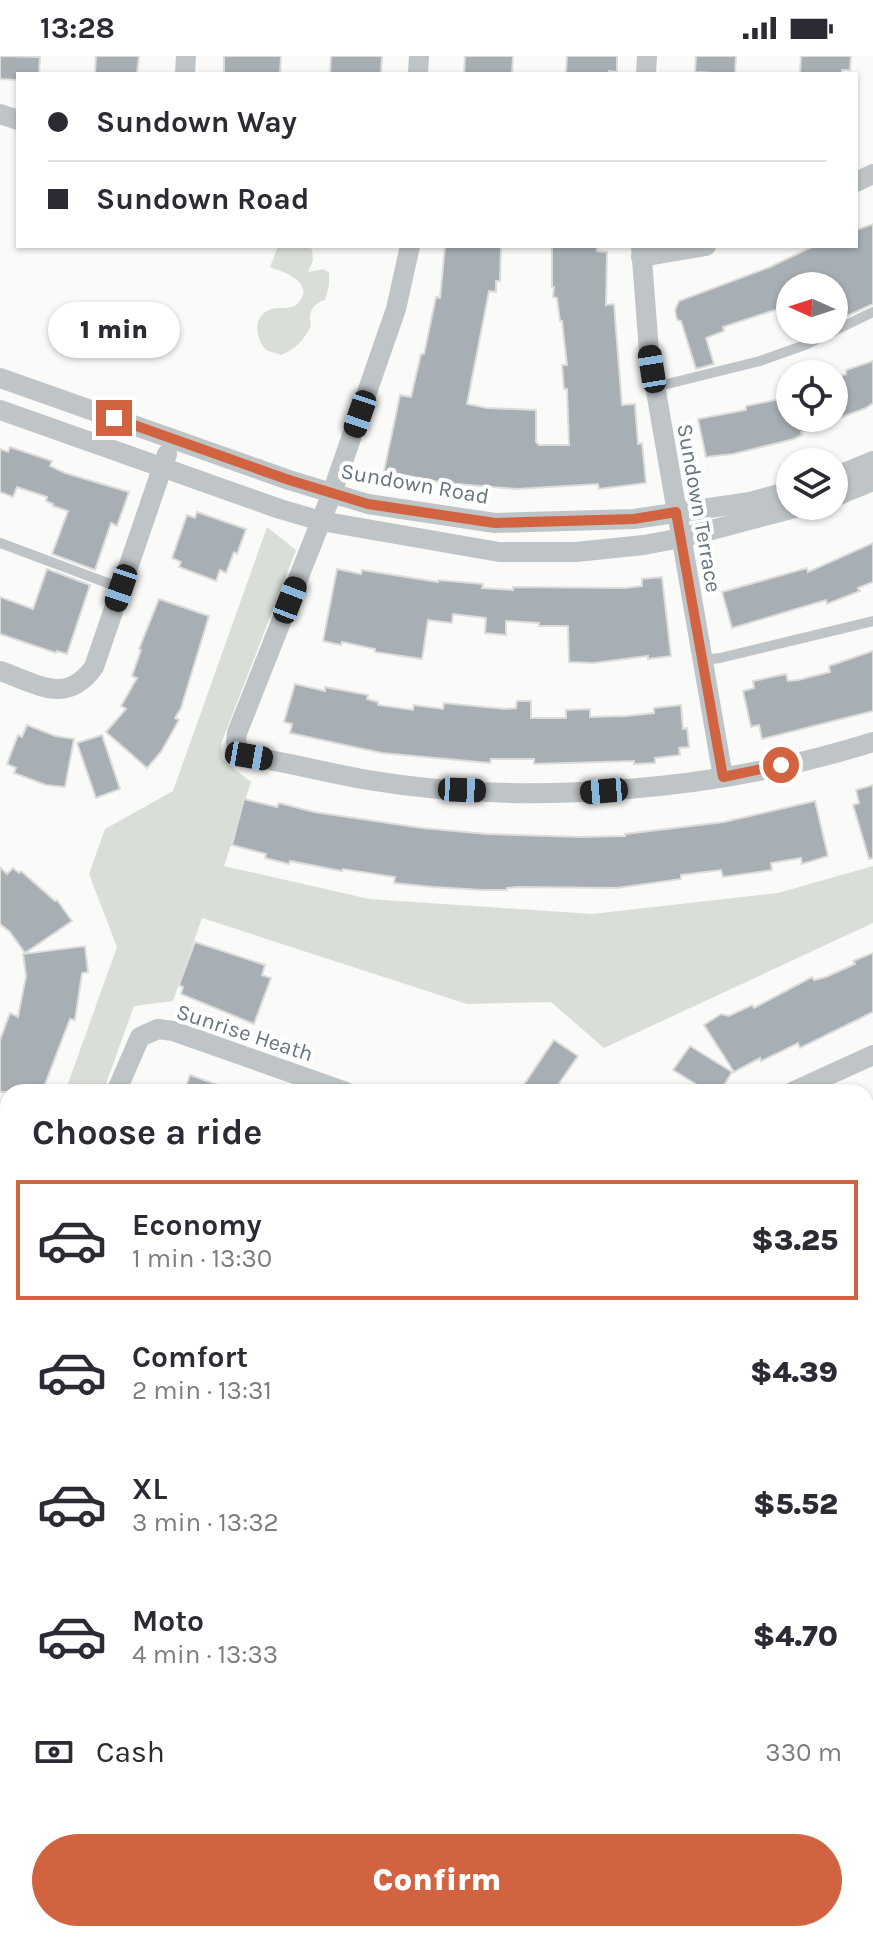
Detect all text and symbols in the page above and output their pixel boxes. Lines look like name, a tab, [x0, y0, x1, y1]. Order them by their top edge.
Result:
text: 13:28	[40, 10, 115, 46]
text: Sundown Way	[96, 104, 297, 140]
text: Sundown Road	[96, 181, 309, 217]
north arrow	[776, 272, 848, 344]
map controls	[776, 272, 848, 520]
callout: 1 min	[48, 302, 180, 358]
text: 1 min	[80, 314, 148, 345]
car	[636, 343, 668, 395]
button: locate	[776, 360, 848, 432]
car	[341, 387, 379, 441]
route end	[96, 400, 132, 436]
street label: Sundown Terrace	[671, 422, 727, 594]
button: layers	[776, 448, 848, 520]
street label: Sundown Road	[339, 458, 491, 510]
car	[102, 561, 140, 615]
car	[270, 573, 310, 627]
car	[223, 740, 275, 772]
route start	[763, 747, 799, 783]
car	[438, 777, 486, 803]
car	[579, 777, 629, 805]
street label: Sunrise Heath	[173, 999, 316, 1067]
text: Choose a ride	[32, 1111, 262, 1153]
icon: car	[36, 1204, 108, 1276]
text: Economy	[132, 1207, 262, 1243]
text: $3.25	[751, 1222, 838, 1258]
text: 1 min · 13:30	[132, 1243, 272, 1274]
icon: car	[36, 1336, 108, 1408]
text: Comfort	[132, 1339, 248, 1375]
text: $4.39	[750, 1354, 838, 1390]
text: 2 min · 13:31	[132, 1375, 272, 1406]
icon: car	[36, 1468, 108, 1540]
text: XL	[132, 1471, 167, 1507]
text: $5.52	[753, 1486, 838, 1522]
text: 3 min · 13:32	[132, 1507, 279, 1538]
icon: car	[36, 1600, 108, 1672]
text: Moto	[132, 1603, 204, 1639]
text: $4.70	[753, 1618, 838, 1654]
text: 4 min · 13:33	[132, 1639, 278, 1670]
icon: cash	[32, 1730, 76, 1774]
text: Cash	[96, 1734, 165, 1770]
text: 330 m	[765, 1737, 842, 1768]
button: Confirm	[32, 1834, 842, 1926]

